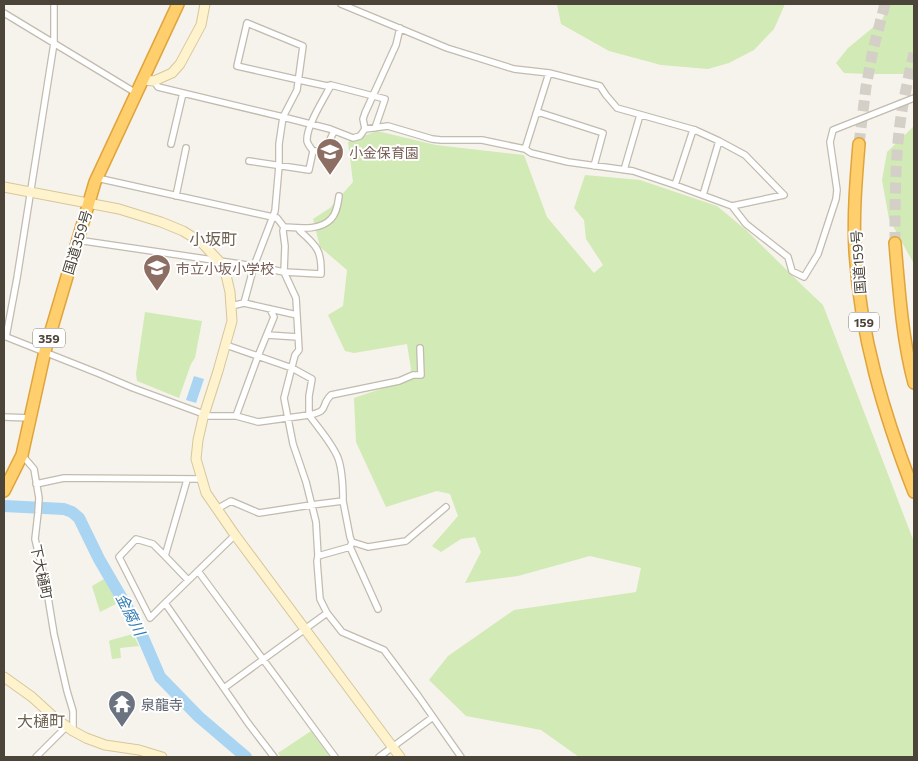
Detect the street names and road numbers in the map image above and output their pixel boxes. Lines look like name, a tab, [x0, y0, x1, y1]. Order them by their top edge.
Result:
street label: 国道359号	[59, 208, 95, 276]
street label: 国道159号	[847, 229, 869, 295]
road number: 159	[849, 313, 879, 332]
road number: 359	[33, 328, 65, 348]
street label: 下大樋町	[28, 543, 56, 601]

